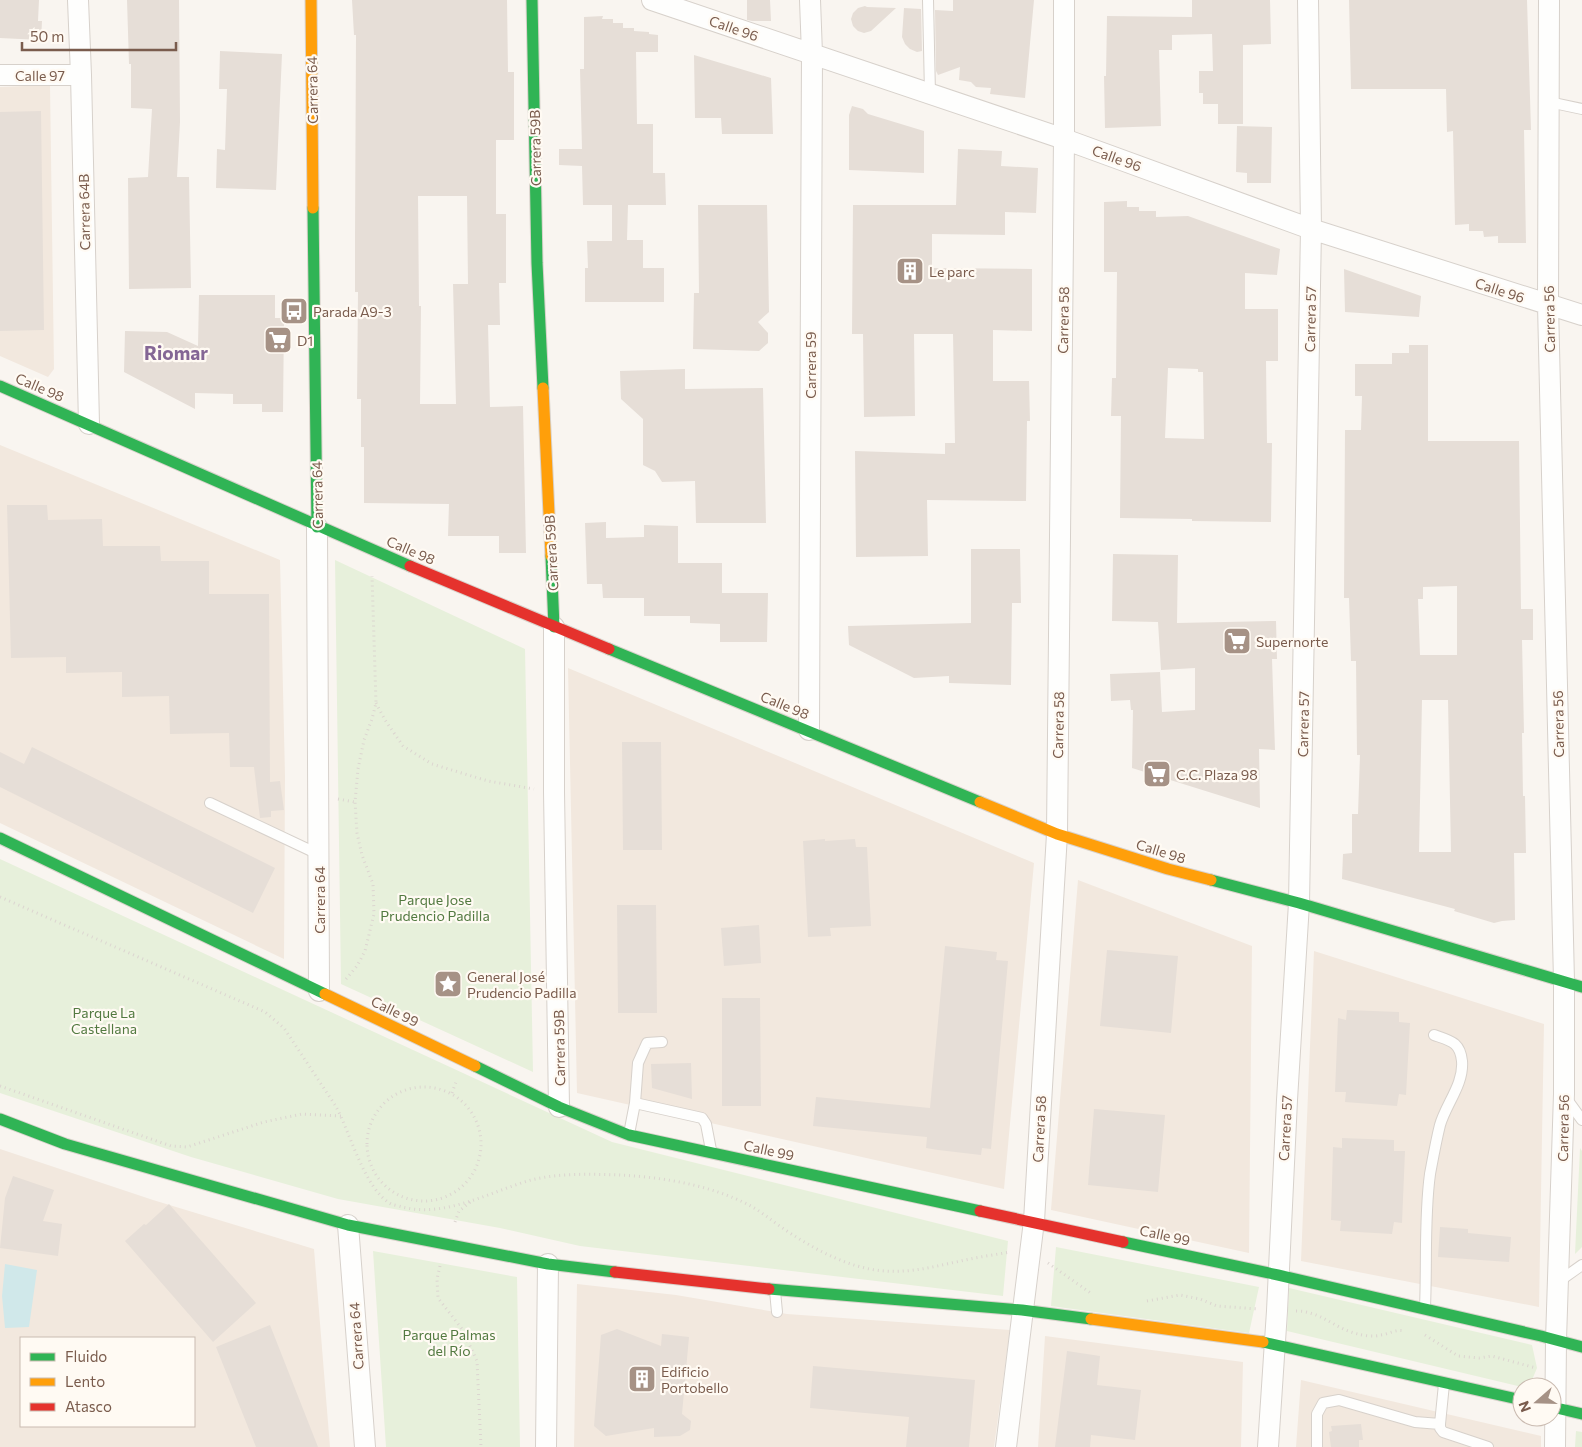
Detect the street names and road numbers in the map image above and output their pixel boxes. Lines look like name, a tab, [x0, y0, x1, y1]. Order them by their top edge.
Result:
street label: Calle 96	[707, 12, 761, 44]
street label: Carrera 64	[303, 55, 321, 124]
street label: Calle 97	[15, 67, 65, 84]
street label: Carrera 59B	[526, 110, 544, 186]
street label: Calle 96	[1090, 141, 1144, 175]
street label: Carrera 64B	[75, 174, 93, 250]
street label: Calle 96	[1473, 274, 1527, 306]
street label: Carrera 56	[1540, 285, 1558, 353]
street label: Carrera 58	[1054, 286, 1072, 354]
street label: Carrera 57	[1301, 286, 1319, 352]
street label: Carrera 59	[802, 331, 819, 399]
street label: Calle 98	[13, 369, 67, 405]
street label: Carrera 64	[308, 460, 326, 529]
street label: Carrera 59B	[541, 514, 561, 592]
street label: Calle 98	[384, 532, 438, 568]
street label: Calle 98	[758, 688, 812, 722]
street label: Carrera 56	[1549, 690, 1567, 758]
street label: Carrera 58	[1049, 691, 1067, 759]
street label: Carrera 57	[1294, 691, 1312, 757]
street label: Calle 98	[1134, 835, 1188, 867]
street label: Carrera 64	[311, 866, 328, 934]
street label: Calle 99	[368, 992, 422, 1030]
street label: Carrera 59B	[550, 1010, 568, 1086]
street label: Carrera 56	[1554, 1094, 1572, 1162]
street label: Carrera 58	[1029, 1095, 1049, 1163]
street label: Carrera 57	[1275, 1095, 1295, 1161]
street label: Calle 99	[742, 1136, 796, 1164]
street label: Calle 99	[1138, 1221, 1192, 1249]
street label: Carrera 64	[345, 1301, 367, 1370]

